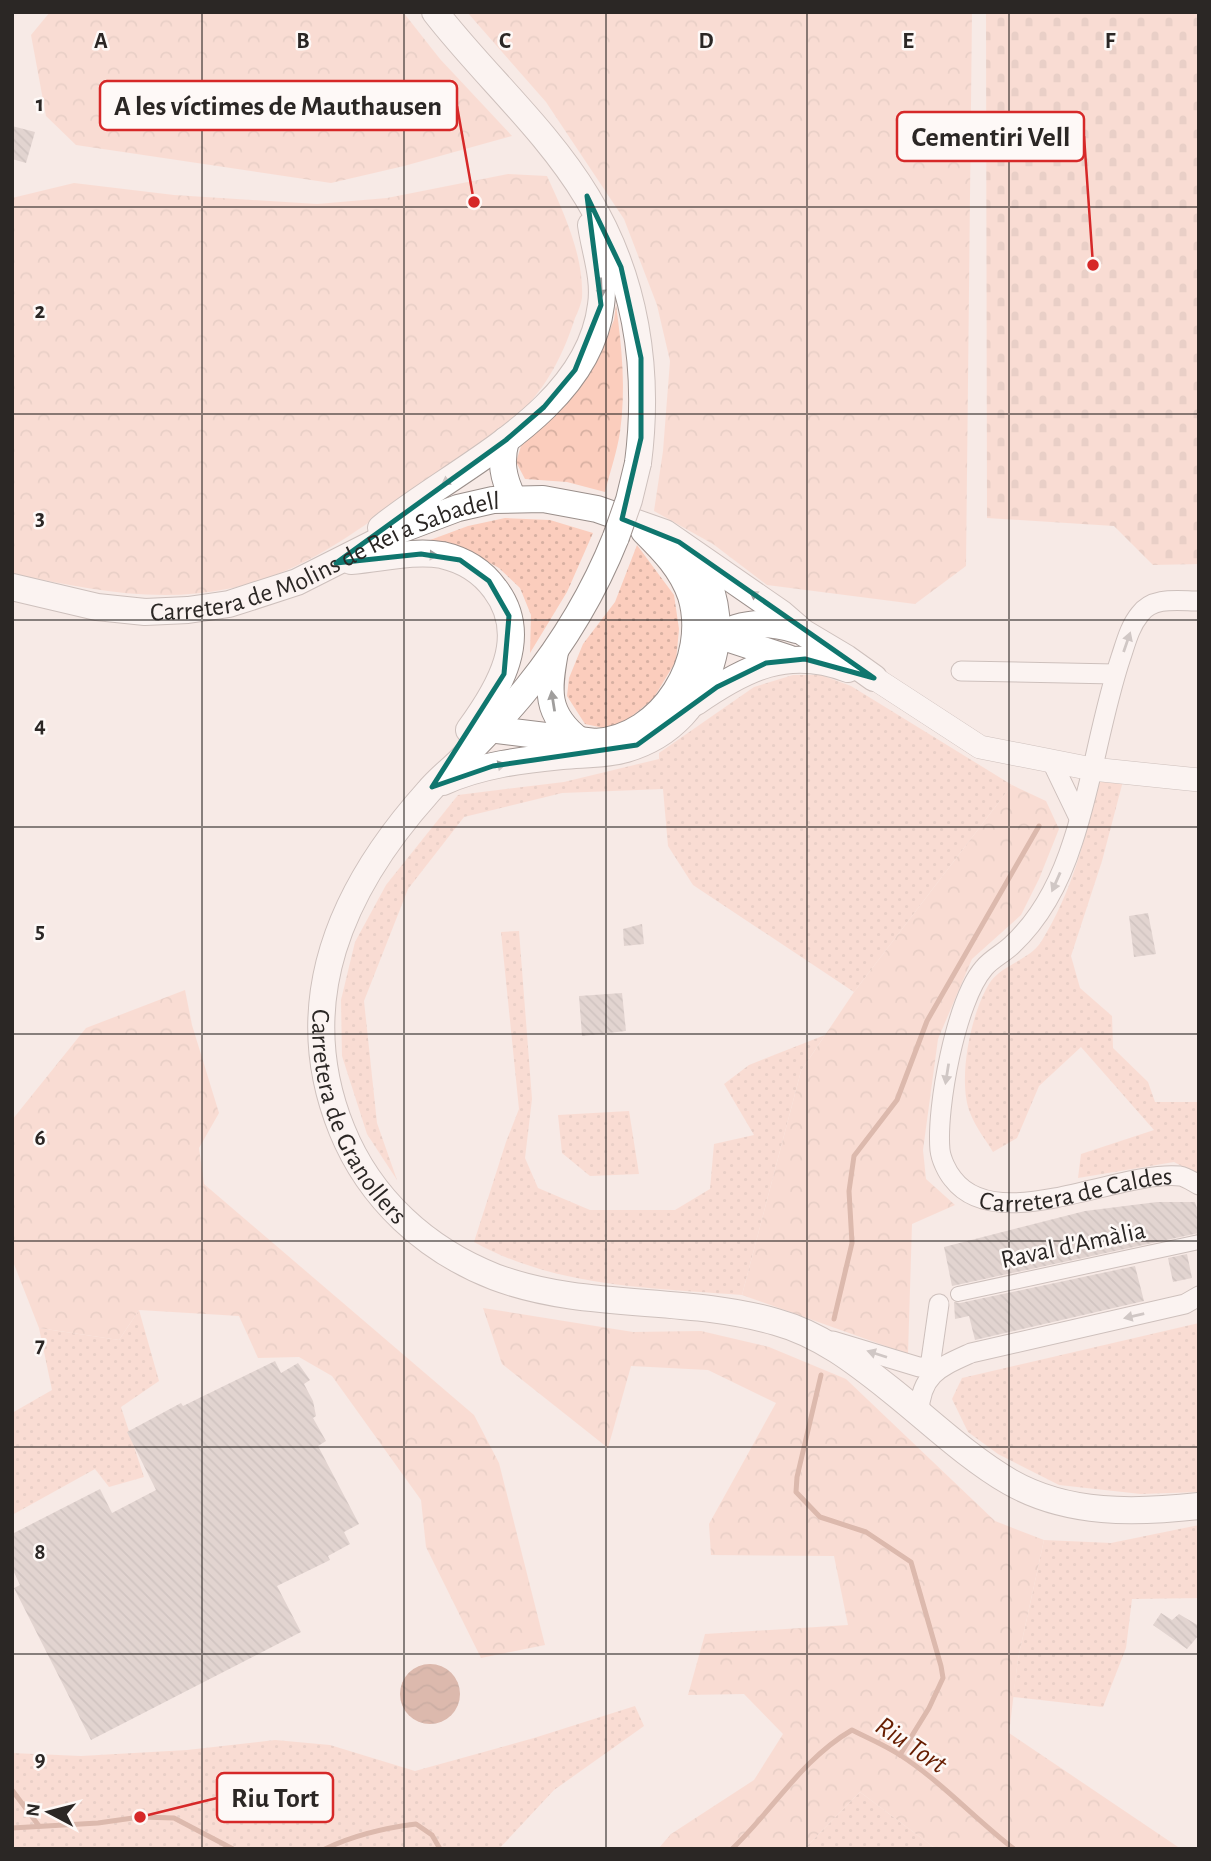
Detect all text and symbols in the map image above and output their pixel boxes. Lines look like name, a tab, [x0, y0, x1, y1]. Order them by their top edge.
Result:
text: A	[94, 30, 108, 53]
text: B	[296, 30, 310, 53]
text: C	[499, 30, 511, 53]
text: D	[698, 30, 714, 53]
text: E	[902, 30, 914, 53]
text: F	[1105, 30, 1116, 53]
callout: A les víctimes de Mauthausen	[100, 81, 457, 130]
text: 1	[36, 93, 44, 116]
text: A les víctimes de Mauthausen	[114, 93, 442, 121]
callout: Cementiri Vell	[897, 112, 1084, 161]
text: Cementiri Vell	[912, 124, 1070, 152]
one-way arrow	[596, 277, 607, 299]
text: 2	[35, 300, 46, 323]
one-way arrow	[441, 472, 459, 486]
street label: Carretera de Molins de Rei a Sabadell	[149, 488, 500, 626]
text: 3	[35, 507, 45, 530]
one-way arrow	[417, 549, 439, 560]
one-way arrow	[749, 590, 767, 604]
one-way arrow	[1122, 631, 1132, 652]
one-way arrow	[547, 690, 558, 712]
text: 4	[34, 714, 46, 737]
one-way arrow	[485, 760, 507, 771]
one-way arrow	[1050, 872, 1062, 892]
text: 5	[35, 920, 45, 943]
street label: Carretera de Granollers	[307, 1009, 411, 1229]
one-way arrow	[941, 1063, 952, 1085]
text: 6	[34, 1127, 46, 1150]
street label: Carretera de Caldes	[977, 1164, 1173, 1217]
street label: Raval d'Amàlia	[998, 1217, 1148, 1273]
one-way arrow	[1123, 1311, 1145, 1322]
text: 7	[35, 1334, 45, 1357]
one-way arrow	[866, 1348, 887, 1359]
text: 8	[34, 1541, 46, 1564]
water label: Riu Tort	[870, 1712, 952, 1780]
text: 9	[34, 1748, 46, 1771]
callout: Riu Tort	[217, 1773, 333, 1822]
north arrow	[14, 1777, 84, 1847]
text: Riu Tort	[231, 1785, 320, 1813]
text: N	[23, 1802, 44, 1818]

